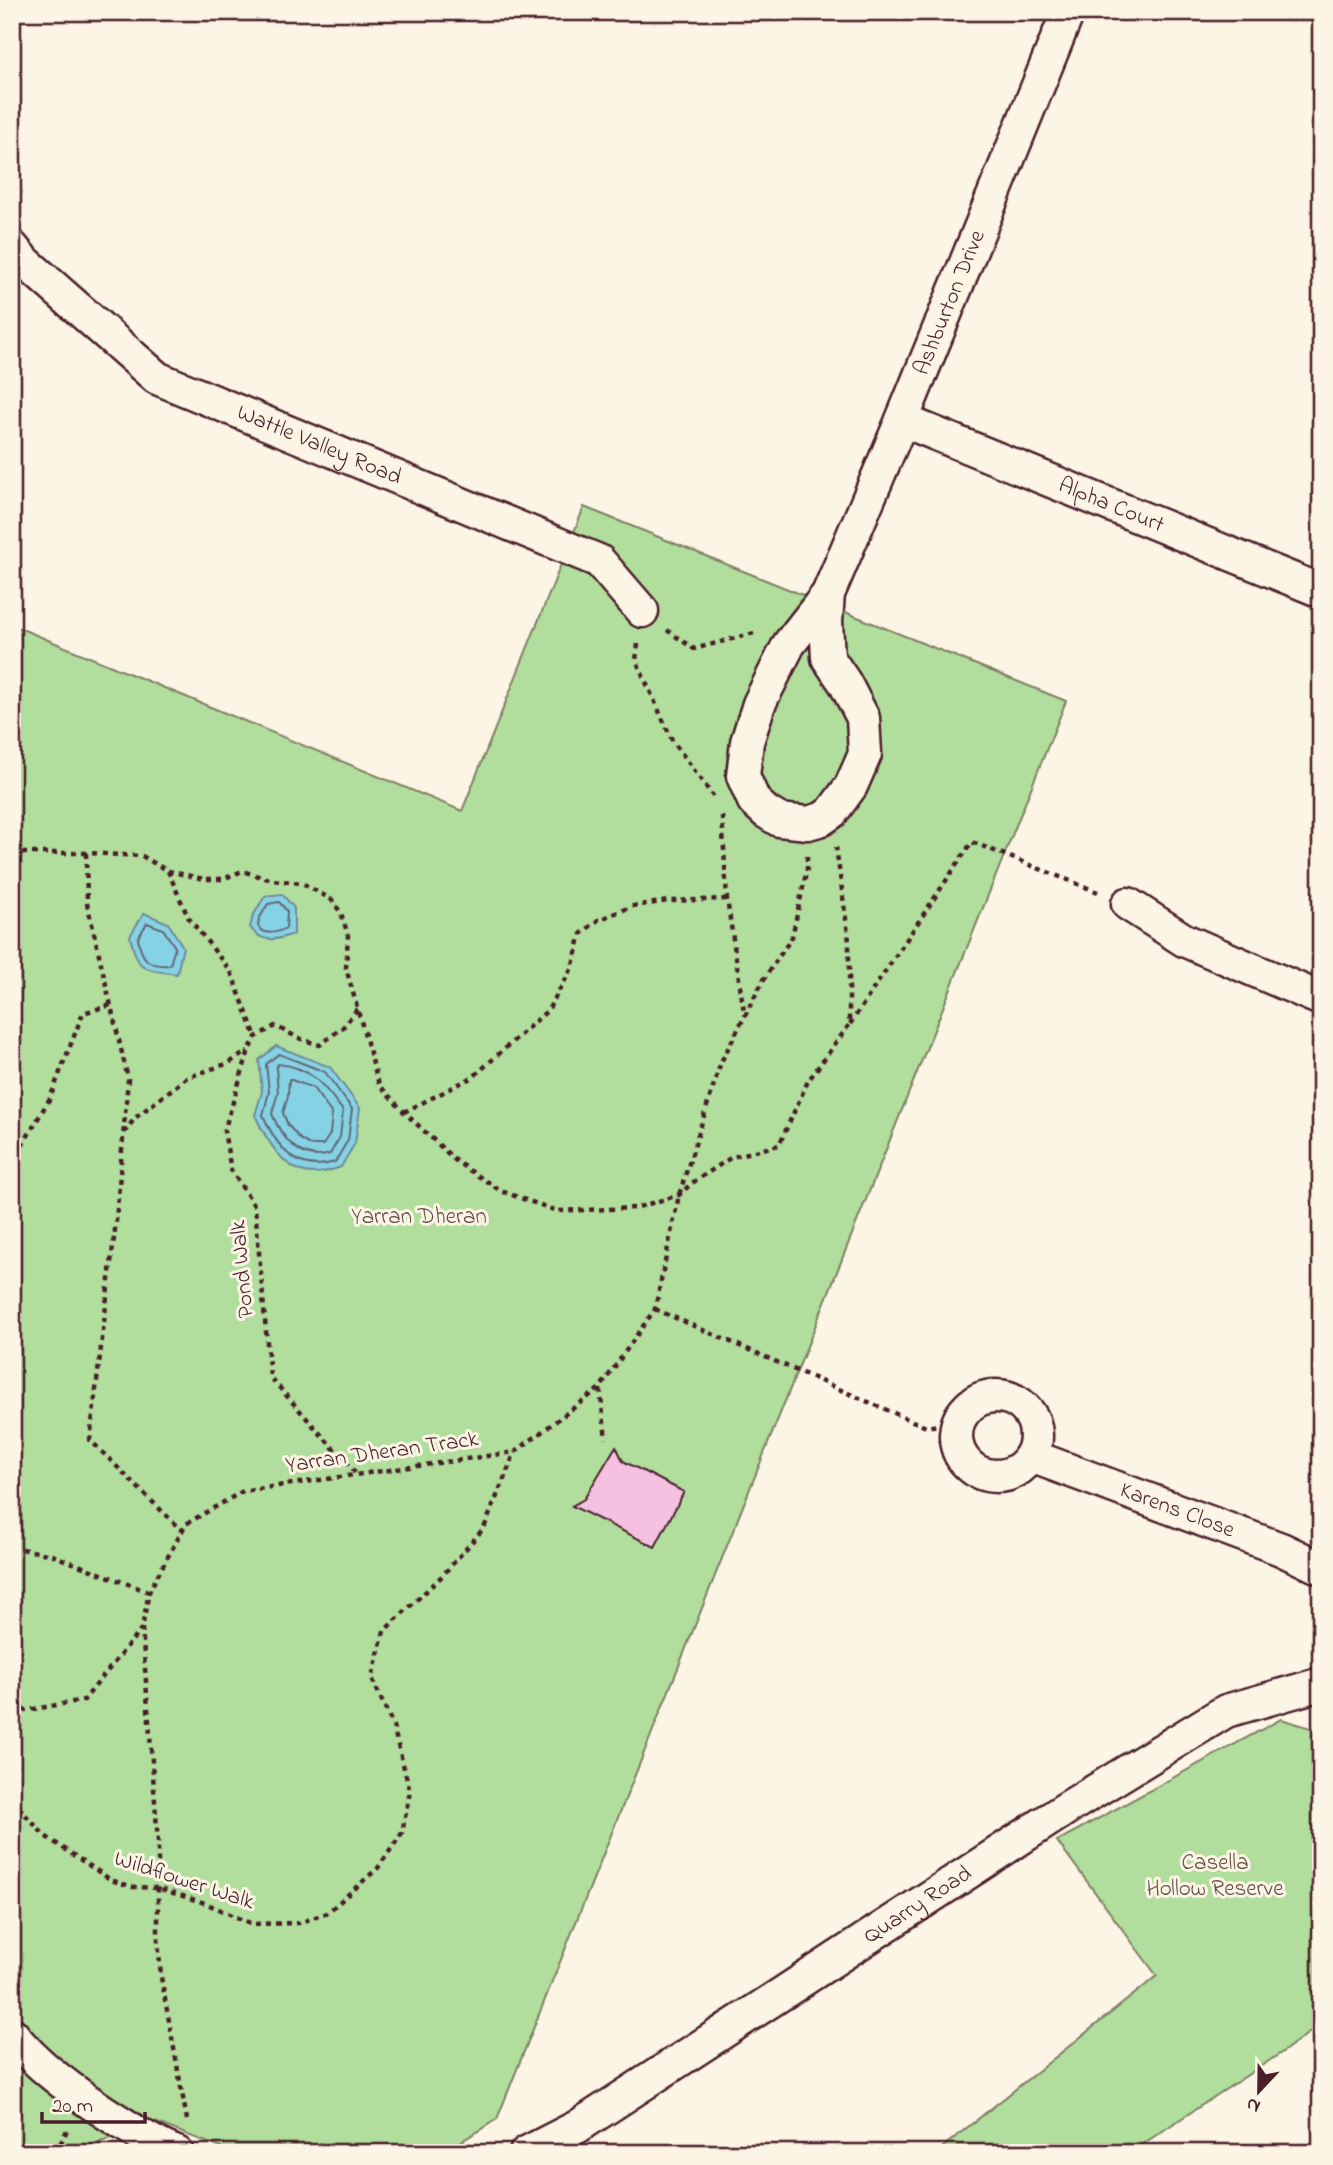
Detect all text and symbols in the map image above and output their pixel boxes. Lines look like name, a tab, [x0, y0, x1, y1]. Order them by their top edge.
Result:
street label: Ashburton Drive	[905, 224, 994, 380]
street label: Wattle Valley Road	[232, 396, 407, 494]
street label: Alpha Court	[1053, 469, 1169, 542]
park label: Yarran Dheran	[351, 1201, 487, 1234]
street label: Pond Walk	[222, 1218, 264, 1319]
street label: Yarran Dheran Track	[283, 1423, 482, 1483]
street label: Karens Close	[1115, 1474, 1240, 1547]
street label: Wildflower Walk	[110, 1843, 259, 1920]
park label: Casella Hollow Reserve	[1146, 1847, 1284, 1906]
street label: Quarry Road	[857, 1858, 979, 1953]
north arrow	[1224, 2056, 1294, 2126]
scale bar	[42, 2081, 145, 2125]
text: N	[1242, 2089, 1265, 2119]
text: 20 m	[52, 2092, 93, 2122]

